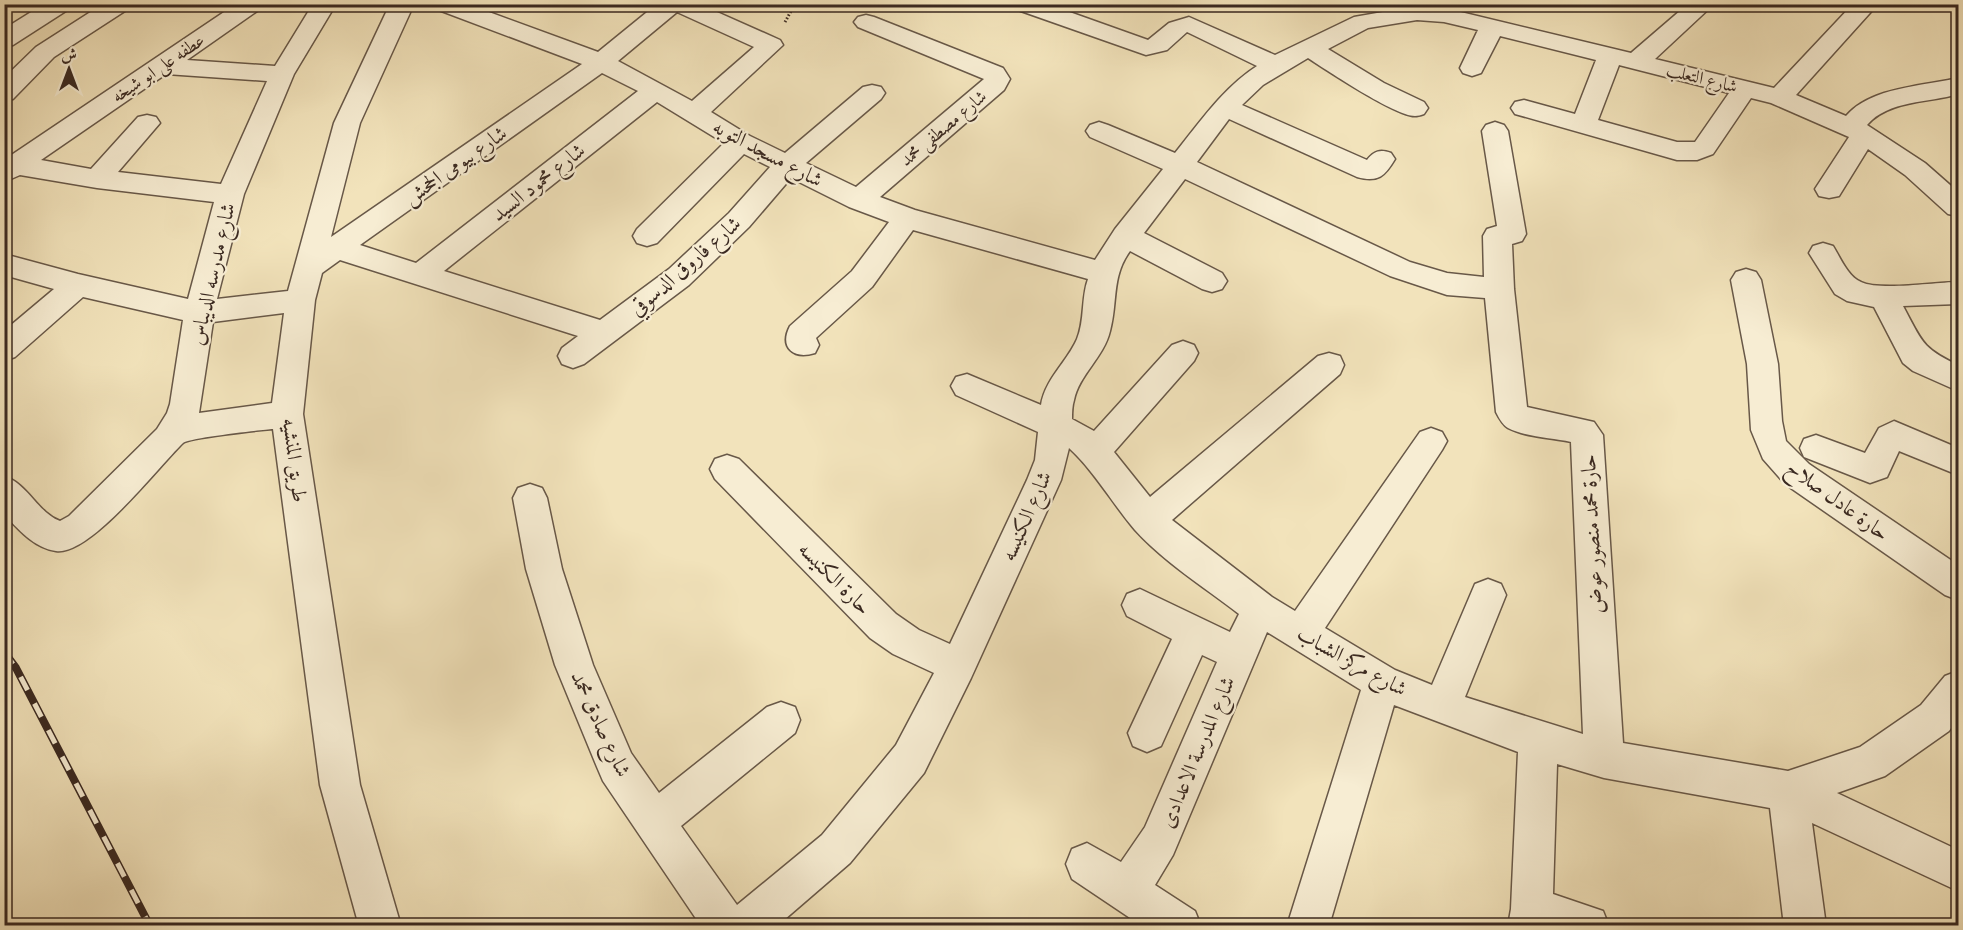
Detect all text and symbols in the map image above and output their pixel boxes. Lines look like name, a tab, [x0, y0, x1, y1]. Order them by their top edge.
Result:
street label: عطفه على ابو شيخه	[107, 29, 210, 109]
north arrow	[39, 39, 99, 99]
text: ش	[61, 45, 77, 64]
street label: شارع التعلب	[1663, 59, 1740, 101]
street label: شارع مصطفى محمد	[895, 85, 994, 174]
street label: شارع مسجد التوبه	[706, 113, 828, 197]
street label: شارع بيومى الجحش	[398, 120, 515, 214]
street label: شارع محمود السيد	[486, 137, 593, 231]
street label: شارع مدرسه الديباس	[183, 200, 246, 349]
street label: شارع فاروق الدسوقي	[624, 210, 749, 325]
street label: طريق المنشيه	[277, 416, 313, 504]
street label: حارة محمد منصور عوض	[1575, 454, 1609, 614]
street label: حارة عادل صلاح	[1778, 454, 1895, 551]
street label: شارع الكنيسه	[995, 467, 1062, 567]
street label: حارة الكنيسه	[793, 536, 877, 620]
street label: شارع مركز الشباب	[1290, 620, 1412, 706]
street label: شارع صادق محمد	[561, 667, 637, 783]
street label: شارع المدرسة الاعدادى	[1153, 672, 1245, 834]

